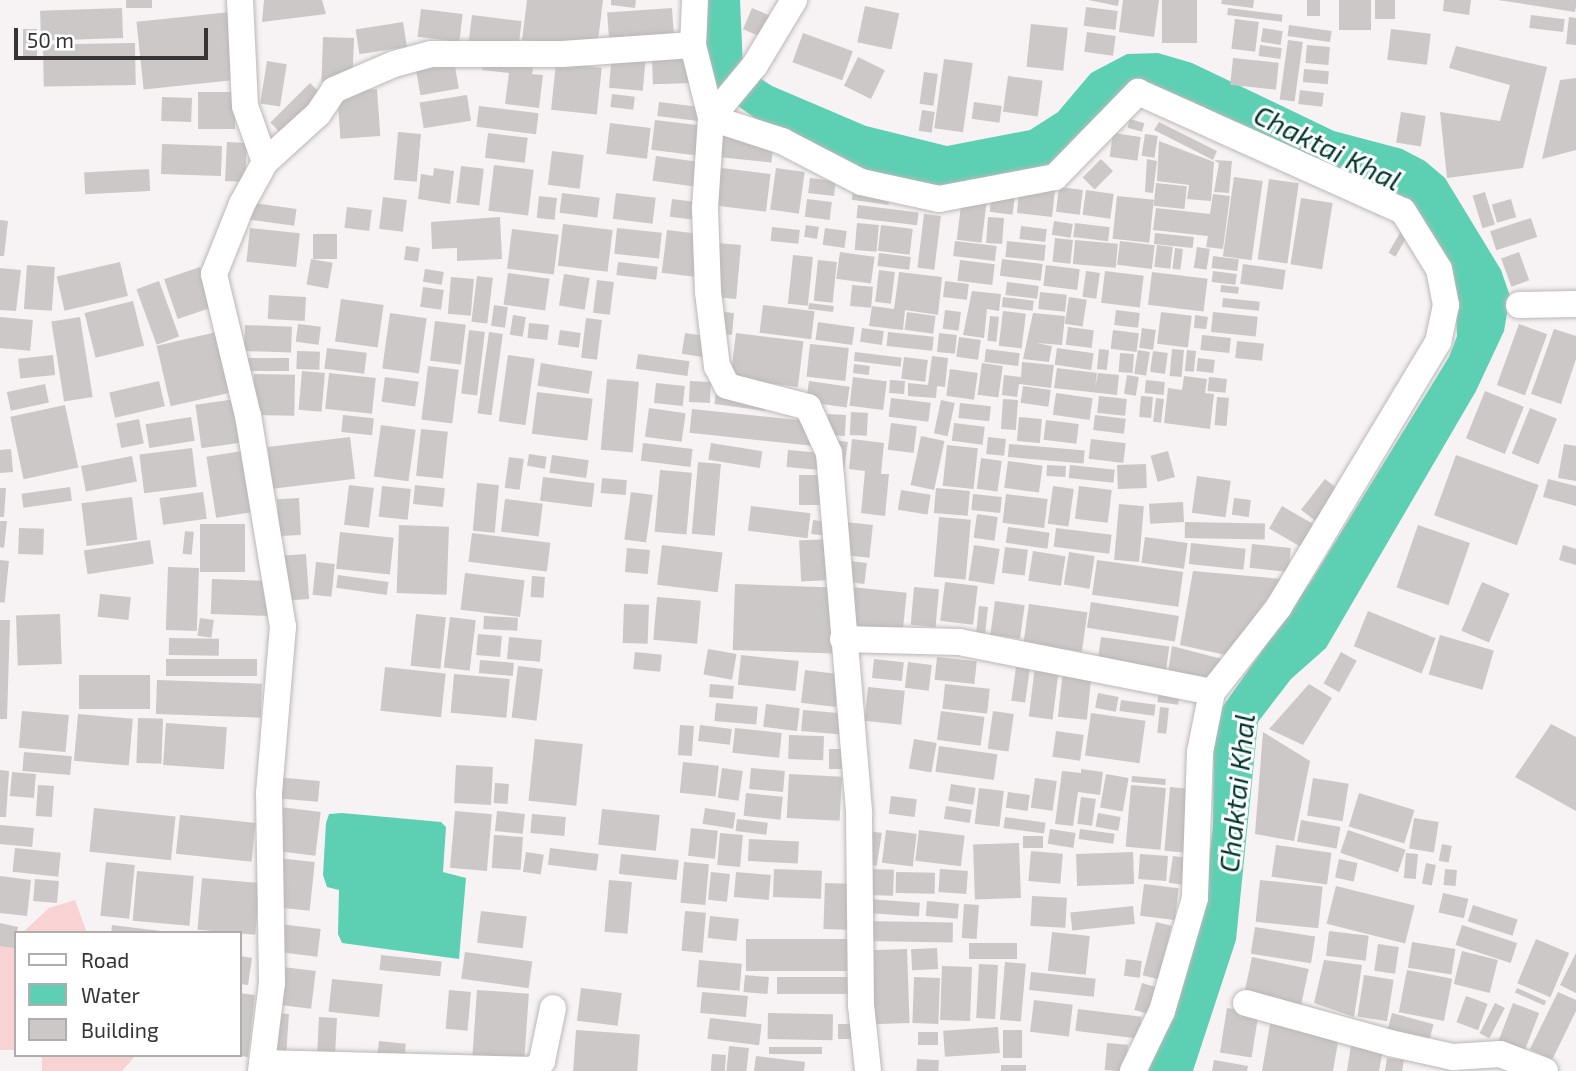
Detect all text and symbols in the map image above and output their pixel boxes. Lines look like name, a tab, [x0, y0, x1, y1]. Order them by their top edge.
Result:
scale bar	[18, 14, 212, 58]
text: 50 m	[27, 27, 74, 52]
water label: Chaktai Khal	[1249, 97, 1407, 197]
water label: Chaktai Khal	[1211, 712, 1261, 874]
legend	[14, 931, 242, 1057]
text: Road	[81, 947, 129, 972]
text: Water	[81, 982, 140, 1007]
text: Building	[81, 1017, 159, 1042]

